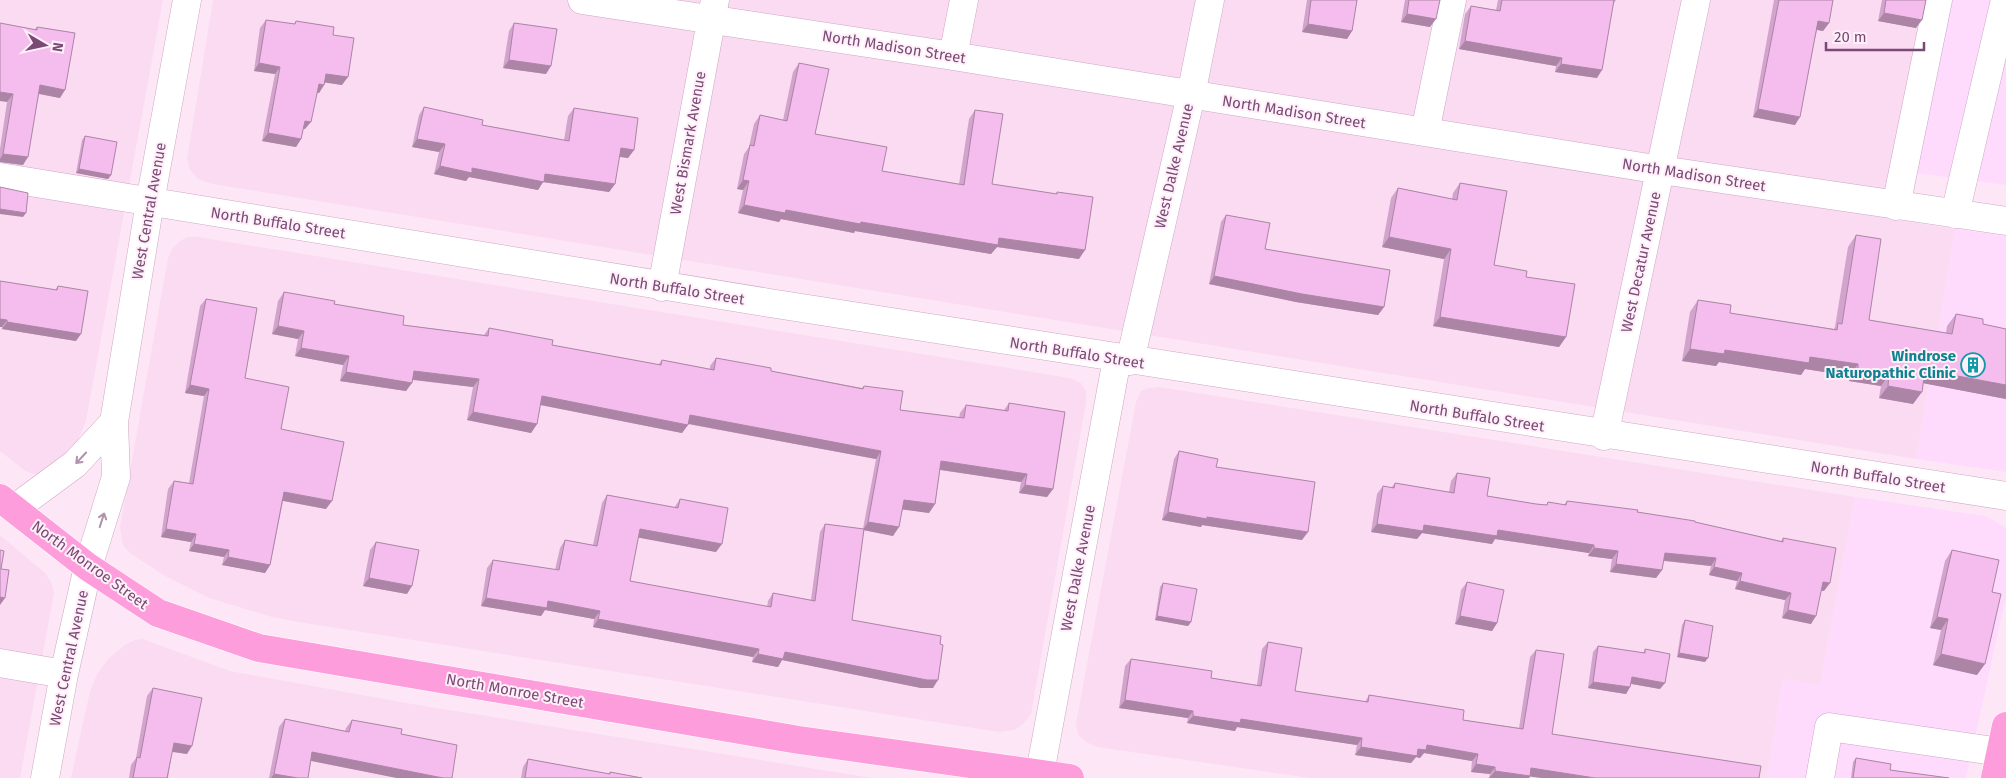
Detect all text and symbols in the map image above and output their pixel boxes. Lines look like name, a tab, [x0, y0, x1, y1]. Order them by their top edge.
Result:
north arrow	[20, 20, 70, 70]
scale bar	[1826, 20, 1924, 52]
street label: North Madison Street	[821, 27, 968, 67]
text: 20 m	[1834, 28, 1867, 46]
text: N	[48, 41, 66, 53]
street label: West Bismark Avenue	[667, 70, 709, 216]
street label: North Madison Street	[1221, 92, 1368, 132]
street label: West Dalke Avenue	[1151, 102, 1197, 230]
street label: West Central Avenue	[128, 141, 170, 281]
street label: North Madison Street	[1621, 155, 1768, 195]
street label: West Decatur Avenue	[1617, 190, 1665, 334]
street label: North Buffalo Street	[209, 203, 347, 243]
street label: North Buffalo Street	[608, 269, 746, 309]
street label: North Buffalo Street	[1008, 333, 1146, 373]
place label: Windrose Naturopathic Clinic	[1825, 347, 1957, 382]
building icon: Windrose Naturopathic Clinic	[1960, 352, 1986, 378]
street label: North Buffalo Street	[1408, 396, 1546, 436]
one-way arrow	[75, 451, 87, 464]
street label: North Buffalo Street	[1809, 457, 1947, 497]
street label: West Dalke Avenue	[1057, 503, 1099, 633]
one-way arrow	[98, 513, 108, 529]
street label: North Monroe Street	[28, 517, 152, 614]
street label: West Central Avenue	[46, 588, 92, 728]
street label: North Monroe Street	[445, 670, 586, 712]

